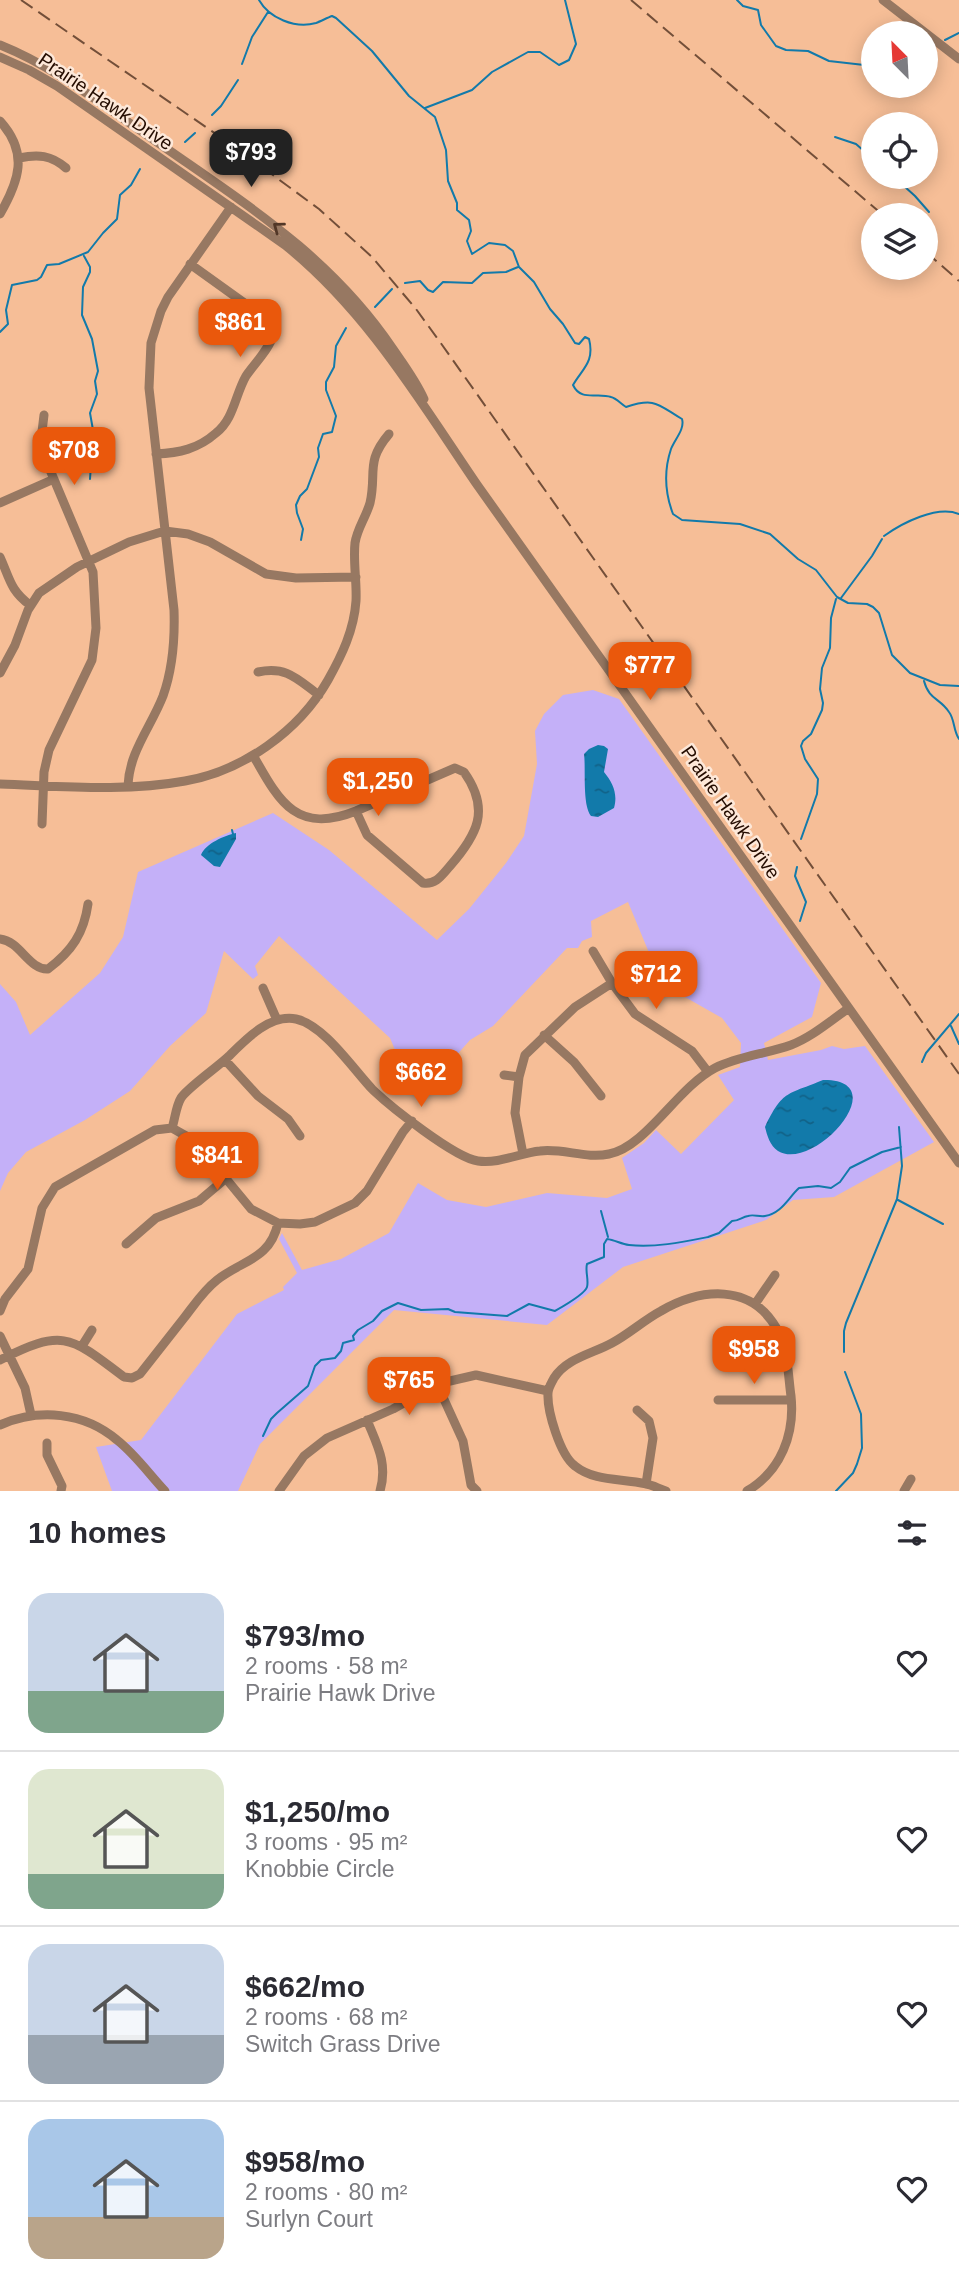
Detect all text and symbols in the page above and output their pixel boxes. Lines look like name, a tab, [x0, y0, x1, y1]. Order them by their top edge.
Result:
north arrow	[861, 21, 938, 98]
map controls	[861, 21, 938, 280]
street label: Prairie Hawk Drive	[35, 49, 177, 154]
button: locate	[861, 112, 938, 189]
pin: $793	[210, 130, 292, 189]
text: $793	[225, 139, 277, 165]
button: layers	[861, 203, 938, 280]
one-way arrow	[273, 223, 286, 236]
pin: $861	[199, 300, 281, 359]
text: $861	[214, 309, 266, 335]
pin: $708	[33, 428, 115, 487]
text: $708	[48, 437, 100, 463]
pin: $777	[609, 642, 691, 702]
text: $777	[624, 652, 676, 678]
street label: Prairie Hawk Drive	[677, 742, 784, 883]
pin: $1,250	[321, 758, 435, 818]
text: $1,250	[343, 768, 413, 794]
pin: $712	[615, 951, 697, 1011]
text: $712	[630, 961, 682, 987]
pin: $662	[380, 1050, 462, 1109]
text: $662	[395, 1059, 447, 1085]
pin: $841	[176, 1132, 258, 1192]
text: $841	[191, 1142, 243, 1168]
pin: $958	[713, 1326, 795, 1386]
text: $958	[728, 1336, 780, 1362]
pin: $765	[368, 1358, 450, 1417]
text: $765	[383, 1367, 435, 1393]
icon: filters	[893, 1514, 931, 1552]
text: 10 homes	[28, 1516, 166, 1549]
text: $793/mo	[245, 1619, 365, 1652]
icon: home	[84, 1621, 168, 1705]
icon: heart	[893, 1644, 931, 1682]
text: 2 rooms · 58 m²	[245, 1653, 407, 1679]
text: Prairie Hawk Drive	[245, 1680, 435, 1706]
text: $1,250/mo	[245, 1795, 390, 1828]
icon: home	[84, 1797, 168, 1881]
icon: heart	[893, 1820, 931, 1858]
text: 3 rooms · 95 m²	[245, 1829, 407, 1855]
text: Knobbie Circle	[245, 1856, 395, 1882]
text: $662/mo	[245, 1970, 365, 2003]
icon: home	[84, 1972, 168, 2056]
icon: heart	[893, 1995, 931, 2033]
text: 2 rooms · 68 m²	[245, 2004, 407, 2030]
text: Switch Grass Drive	[245, 2031, 441, 2057]
text: $958/mo	[245, 2145, 365, 2178]
icon: home	[84, 2147, 168, 2231]
icon: heart	[893, 2170, 931, 2208]
text: 2 rooms · 80 m²	[245, 2179, 407, 2205]
text: Surlyn Court	[245, 2206, 373, 2232]

